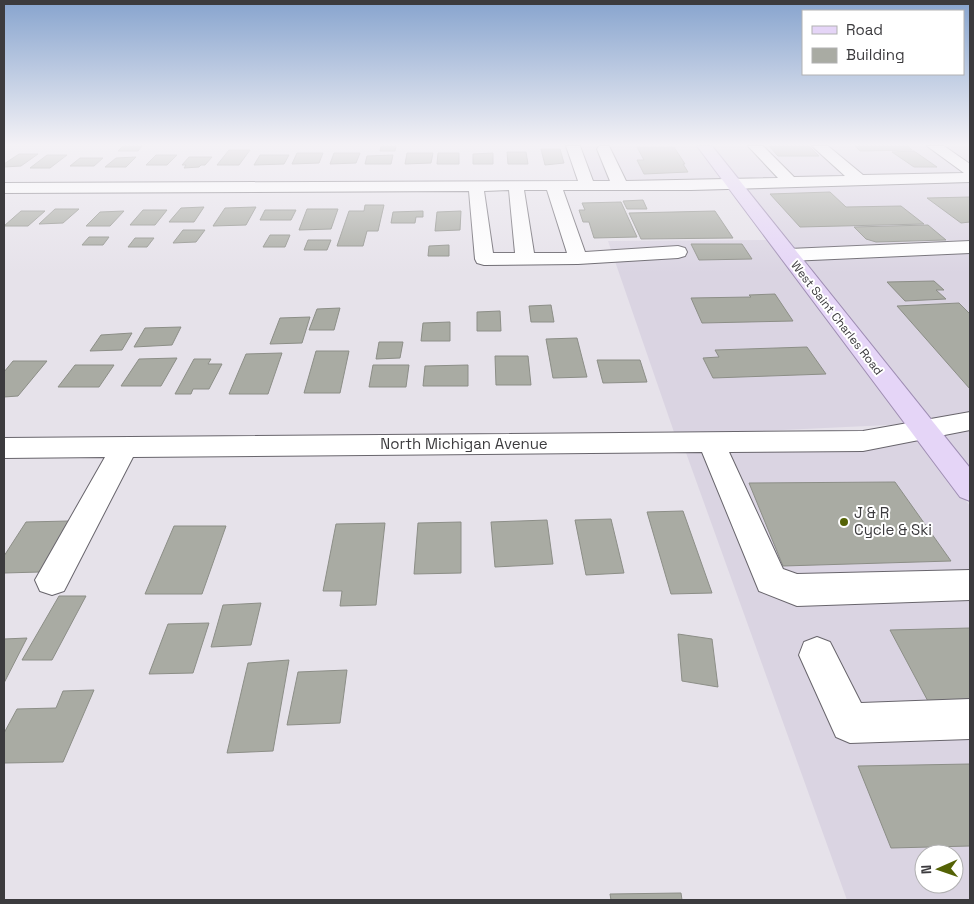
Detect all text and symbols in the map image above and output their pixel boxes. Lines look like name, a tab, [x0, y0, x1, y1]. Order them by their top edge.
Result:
legend	[802, 10, 964, 75]
text: Road	[846, 20, 883, 39]
text: Building	[846, 45, 905, 64]
street label: West Saint Charles Road	[787, 258, 887, 378]
street label: North Michigan Avenue	[380, 434, 548, 453]
place label: J & R Cycle & Ski	[854, 503, 932, 539]
marker: J & R Cycle & Ski	[838, 516, 850, 528]
north arrow	[914, 844, 964, 894]
text: N	[917, 864, 935, 874]

